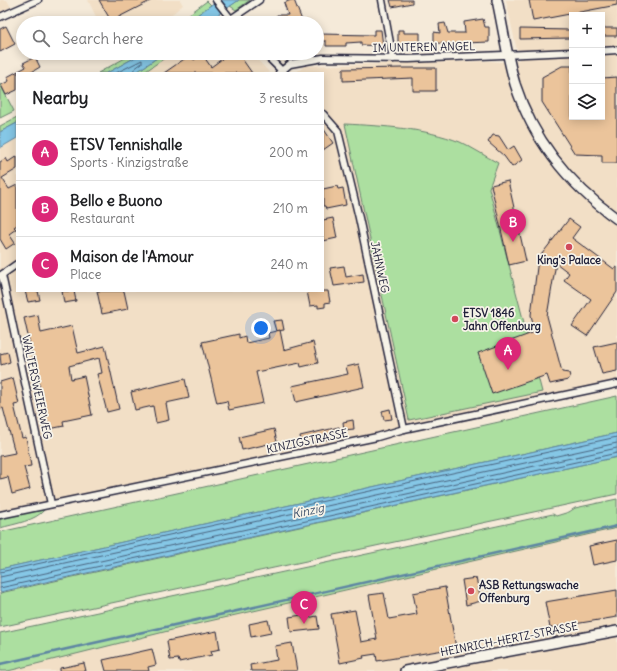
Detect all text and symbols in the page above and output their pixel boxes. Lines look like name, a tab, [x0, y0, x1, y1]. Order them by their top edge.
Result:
map controls	[569, 12, 605, 120]
button: +	[569, 12, 605, 48]
search box	[16, 16, 324, 60]
icon: search	[30, 27, 52, 49]
text: Search here	[62, 29, 143, 48]
street label: IM UNTEREN ANGEL	[373, 39, 475, 55]
button: −	[569, 48, 605, 84]
button: layers	[569, 84, 605, 120]
text: Nearby	[32, 87, 88, 109]
text: 3 results	[259, 90, 308, 107]
text: ETSV Tennishalle	[70, 135, 182, 154]
text: A	[41, 144, 49, 161]
text: 200 m	[269, 144, 308, 161]
text: Sports · Kinzigstraße	[70, 154, 188, 171]
text: Bello e Buono	[70, 191, 162, 210]
text: B	[41, 200, 49, 217]
text: 210 m	[273, 200, 308, 217]
pin: B	[500, 209, 526, 242]
text: Restaurant	[70, 210, 135, 227]
street label: JAHNWEG	[368, 240, 392, 294]
marker: King's Palace	[564, 242, 574, 252]
text: Maison de l'Amour	[70, 247, 194, 266]
place label: King's Palace	[537, 253, 601, 268]
text: C	[41, 256, 49, 273]
text: 240 m	[271, 256, 308, 273]
text: Place	[70, 266, 101, 283]
place label: ETSV 1846 Jahn Offenburg	[463, 306, 541, 334]
marker: ETSV 1846 Jahn Offenburg	[450, 314, 460, 324]
your location	[251, 318, 271, 338]
street label: WALTERSWEIERWEG	[19, 334, 55, 440]
pin: A	[495, 337, 521, 370]
street label: KINZIGSTRASSE	[265, 426, 349, 456]
water label: Kinzig	[291, 500, 326, 521]
place label: ASB Rettungswache Offenburg	[479, 578, 579, 606]
marker: ASB Rettungswache Offenburg	[466, 586, 476, 596]
pin: C	[291, 591, 317, 624]
street label: HEINRICH-HERTZ-STRASSE	[439, 619, 579, 659]

